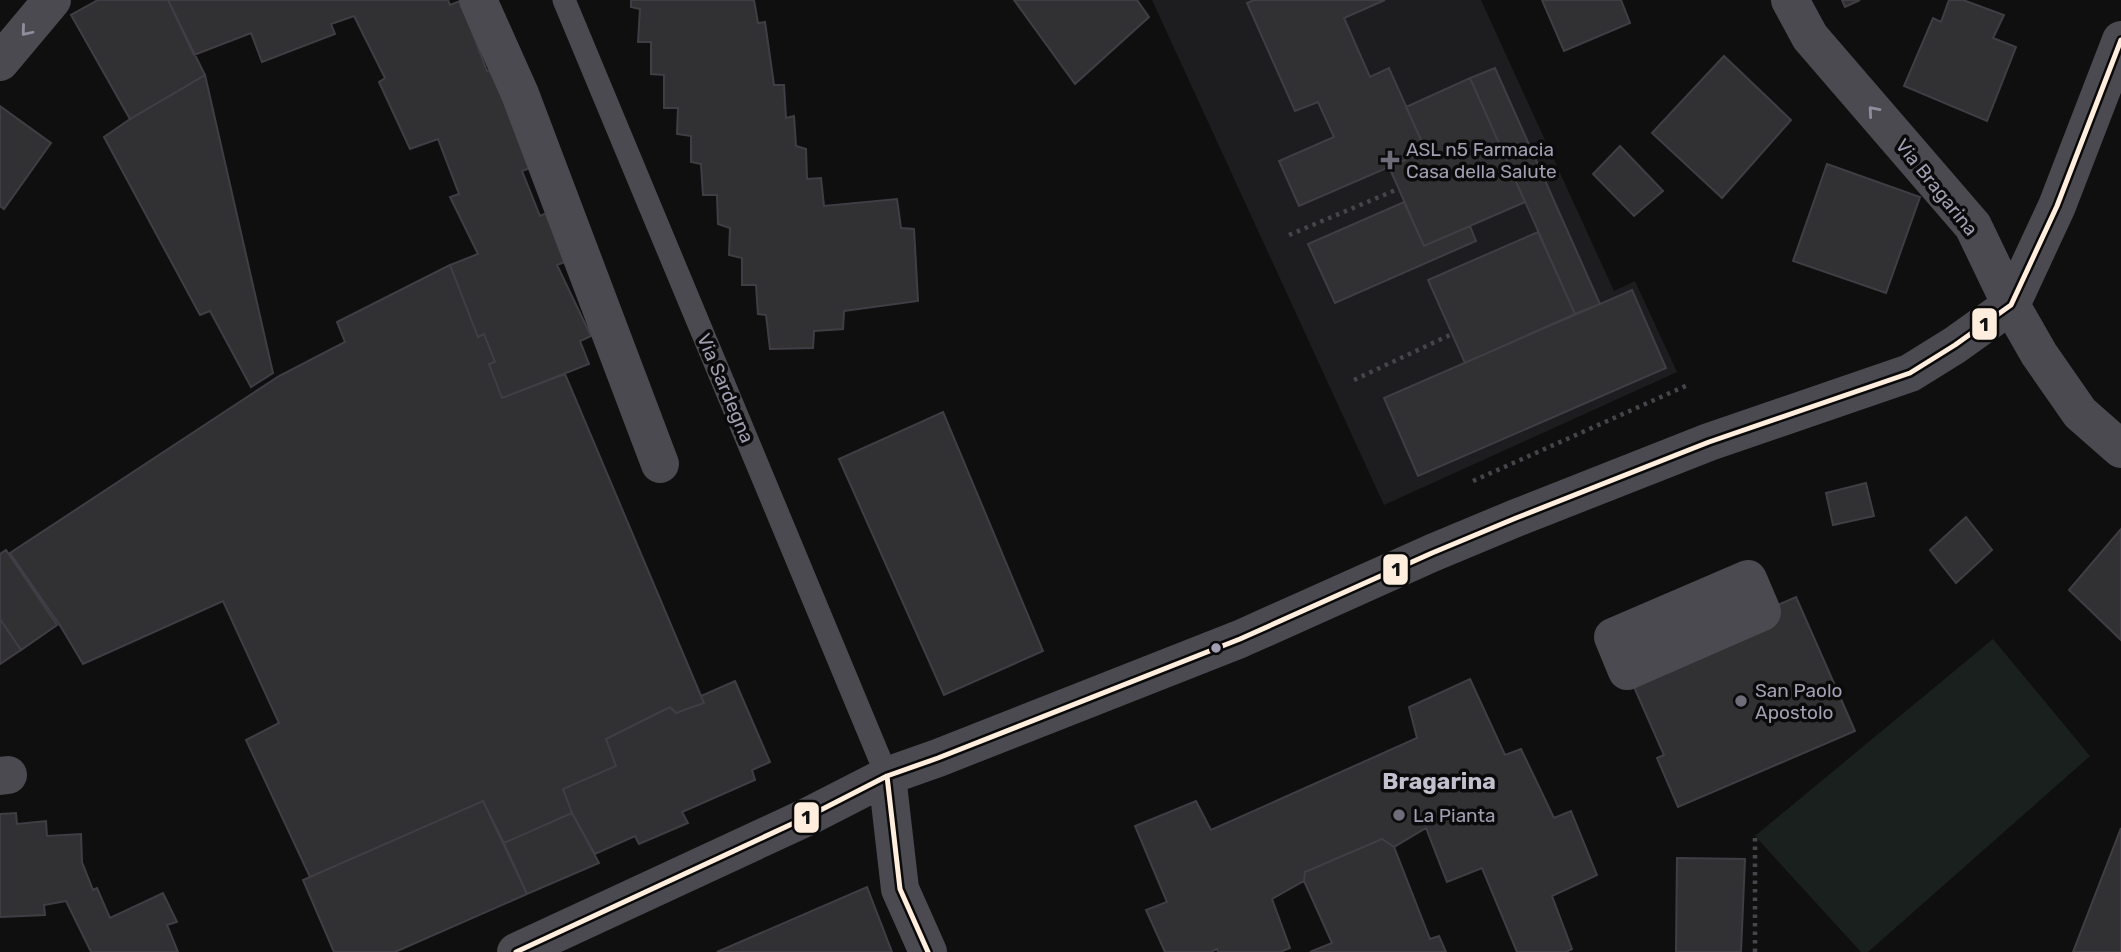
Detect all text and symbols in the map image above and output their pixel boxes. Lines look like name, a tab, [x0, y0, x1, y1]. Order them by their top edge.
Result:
one-way arrow	[22, 23, 34, 36]
one-way arrow	[1869, 106, 1881, 119]
street label: Via Bragarina	[1891, 134, 1983, 240]
place label: ASL n5 Farmacia Casa della Salute	[1406, 138, 1557, 183]
marker: ASL n5 Farmacia Casa della Salute	[1380, 150, 1400, 170]
line badge: 1	[1971, 307, 1998, 341]
text: 1	[1979, 313, 1989, 336]
street label: Via Sardegna	[692, 330, 759, 446]
line badge: 1	[1382, 553, 1409, 586]
text: 1	[1391, 558, 1401, 581]
unlabelled marker	[1209, 641, 1223, 655]
place label: San Paolo Apostolo	[1755, 679, 1842, 724]
marker: San Paolo Apostolo	[1733, 693, 1749, 709]
district label: Bragarina	[1382, 767, 1496, 795]
line badge: 1	[793, 801, 820, 834]
place label: La Pianta	[1413, 804, 1495, 827]
text: 1	[801, 806, 811, 829]
marker: La Pianta	[1391, 807, 1407, 823]

